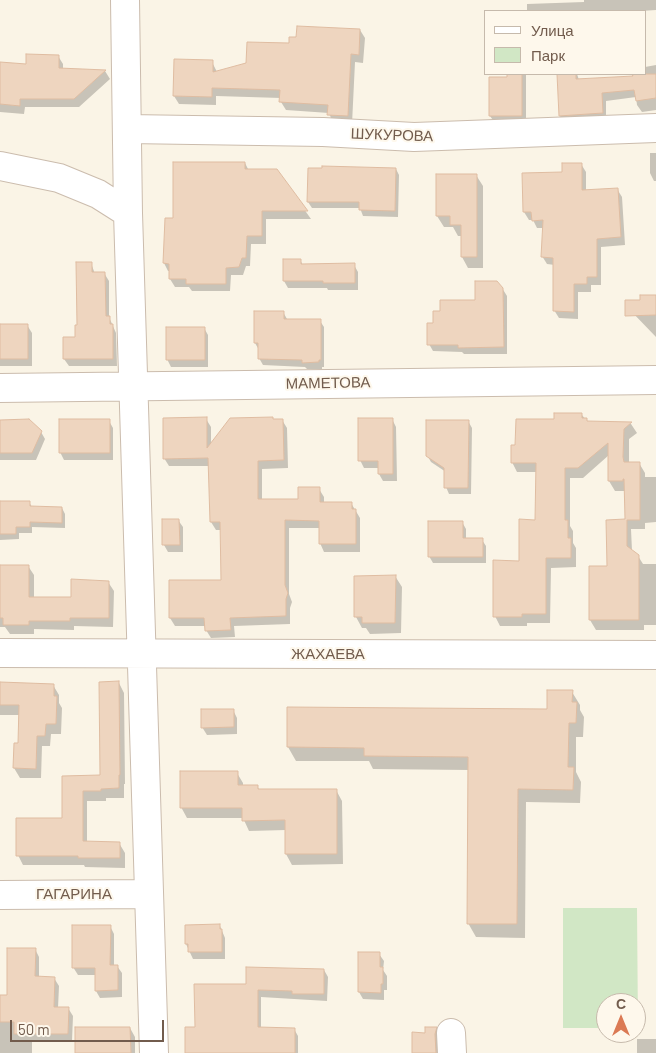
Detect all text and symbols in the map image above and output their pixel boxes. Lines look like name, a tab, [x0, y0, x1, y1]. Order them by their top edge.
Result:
legend	[483, 10, 646, 75]
text: Улица	[531, 21, 574, 39]
text: Парк	[531, 46, 565, 64]
street label: ШУКУРОВА	[350, 125, 434, 145]
street label: МАМЕТОВА	[286, 373, 370, 393]
street label: ЖАХАЕВА	[291, 645, 365, 663]
street label: ГАГАРИНА	[36, 885, 112, 903]
north arrow	[596, 993, 646, 1043]
text: С	[616, 995, 626, 1012]
scale bar	[12, 1010, 166, 1042]
text: 50 m	[18, 1020, 50, 1038]

